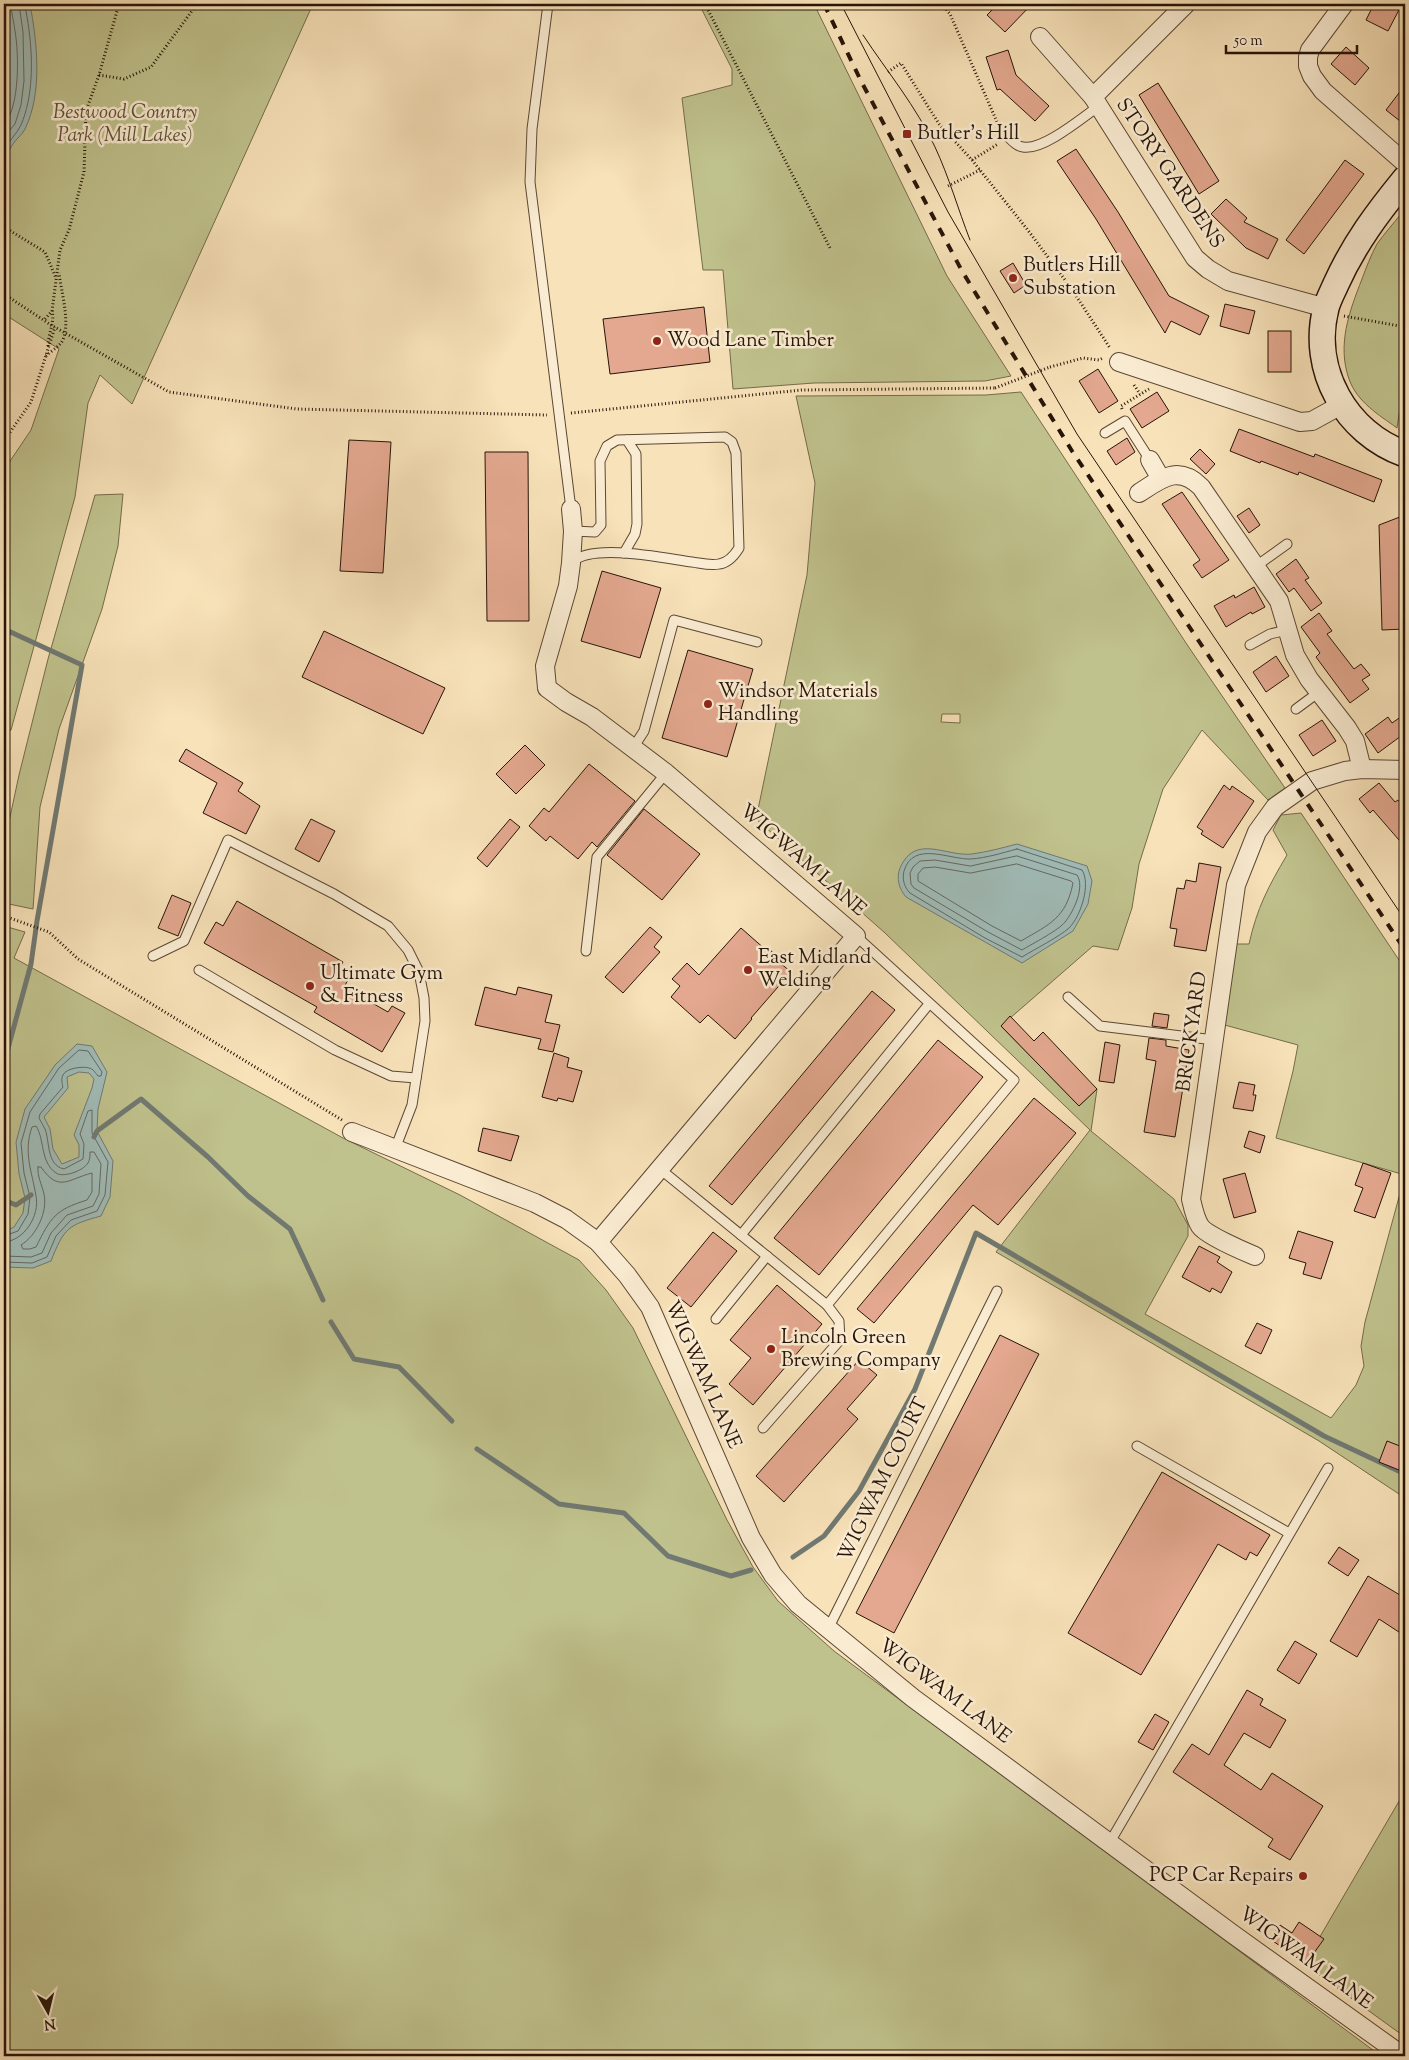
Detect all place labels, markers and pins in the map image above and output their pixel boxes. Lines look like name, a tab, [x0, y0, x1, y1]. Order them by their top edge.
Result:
place label: Butler's Hill	[917, 120, 1020, 149]
marker: Butler's Hill	[901, 128, 913, 140]
place label: Butlers Hill Substation	[1023, 252, 1121, 304]
marker: Butlers Hill Substation	[1007, 272, 1019, 284]
place label: Wood Lane Timber	[667, 327, 835, 356]
marker: Wood Lane Timber	[651, 335, 663, 347]
place label: Windsor Materials Handling	[718, 678, 878, 730]
marker: Windsor Materials Handling	[702, 698, 714, 710]
place label: East Midland Welding	[758, 944, 871, 996]
place label: Ultimate Gym & Fitness	[320, 960, 443, 1012]
marker: East Midland Welding	[742, 964, 754, 976]
marker: Ultimate Gym & Fitness	[304, 980, 316, 992]
place label: Lincoln Green Brewing Company	[781, 1324, 941, 1376]
marker: Lincoln Green Brewing Company	[765, 1343, 777, 1355]
place label: PCP Car Repairs	[1149, 1862, 1293, 1891]
marker: PCP Car Repairs	[1297, 1870, 1309, 1882]

